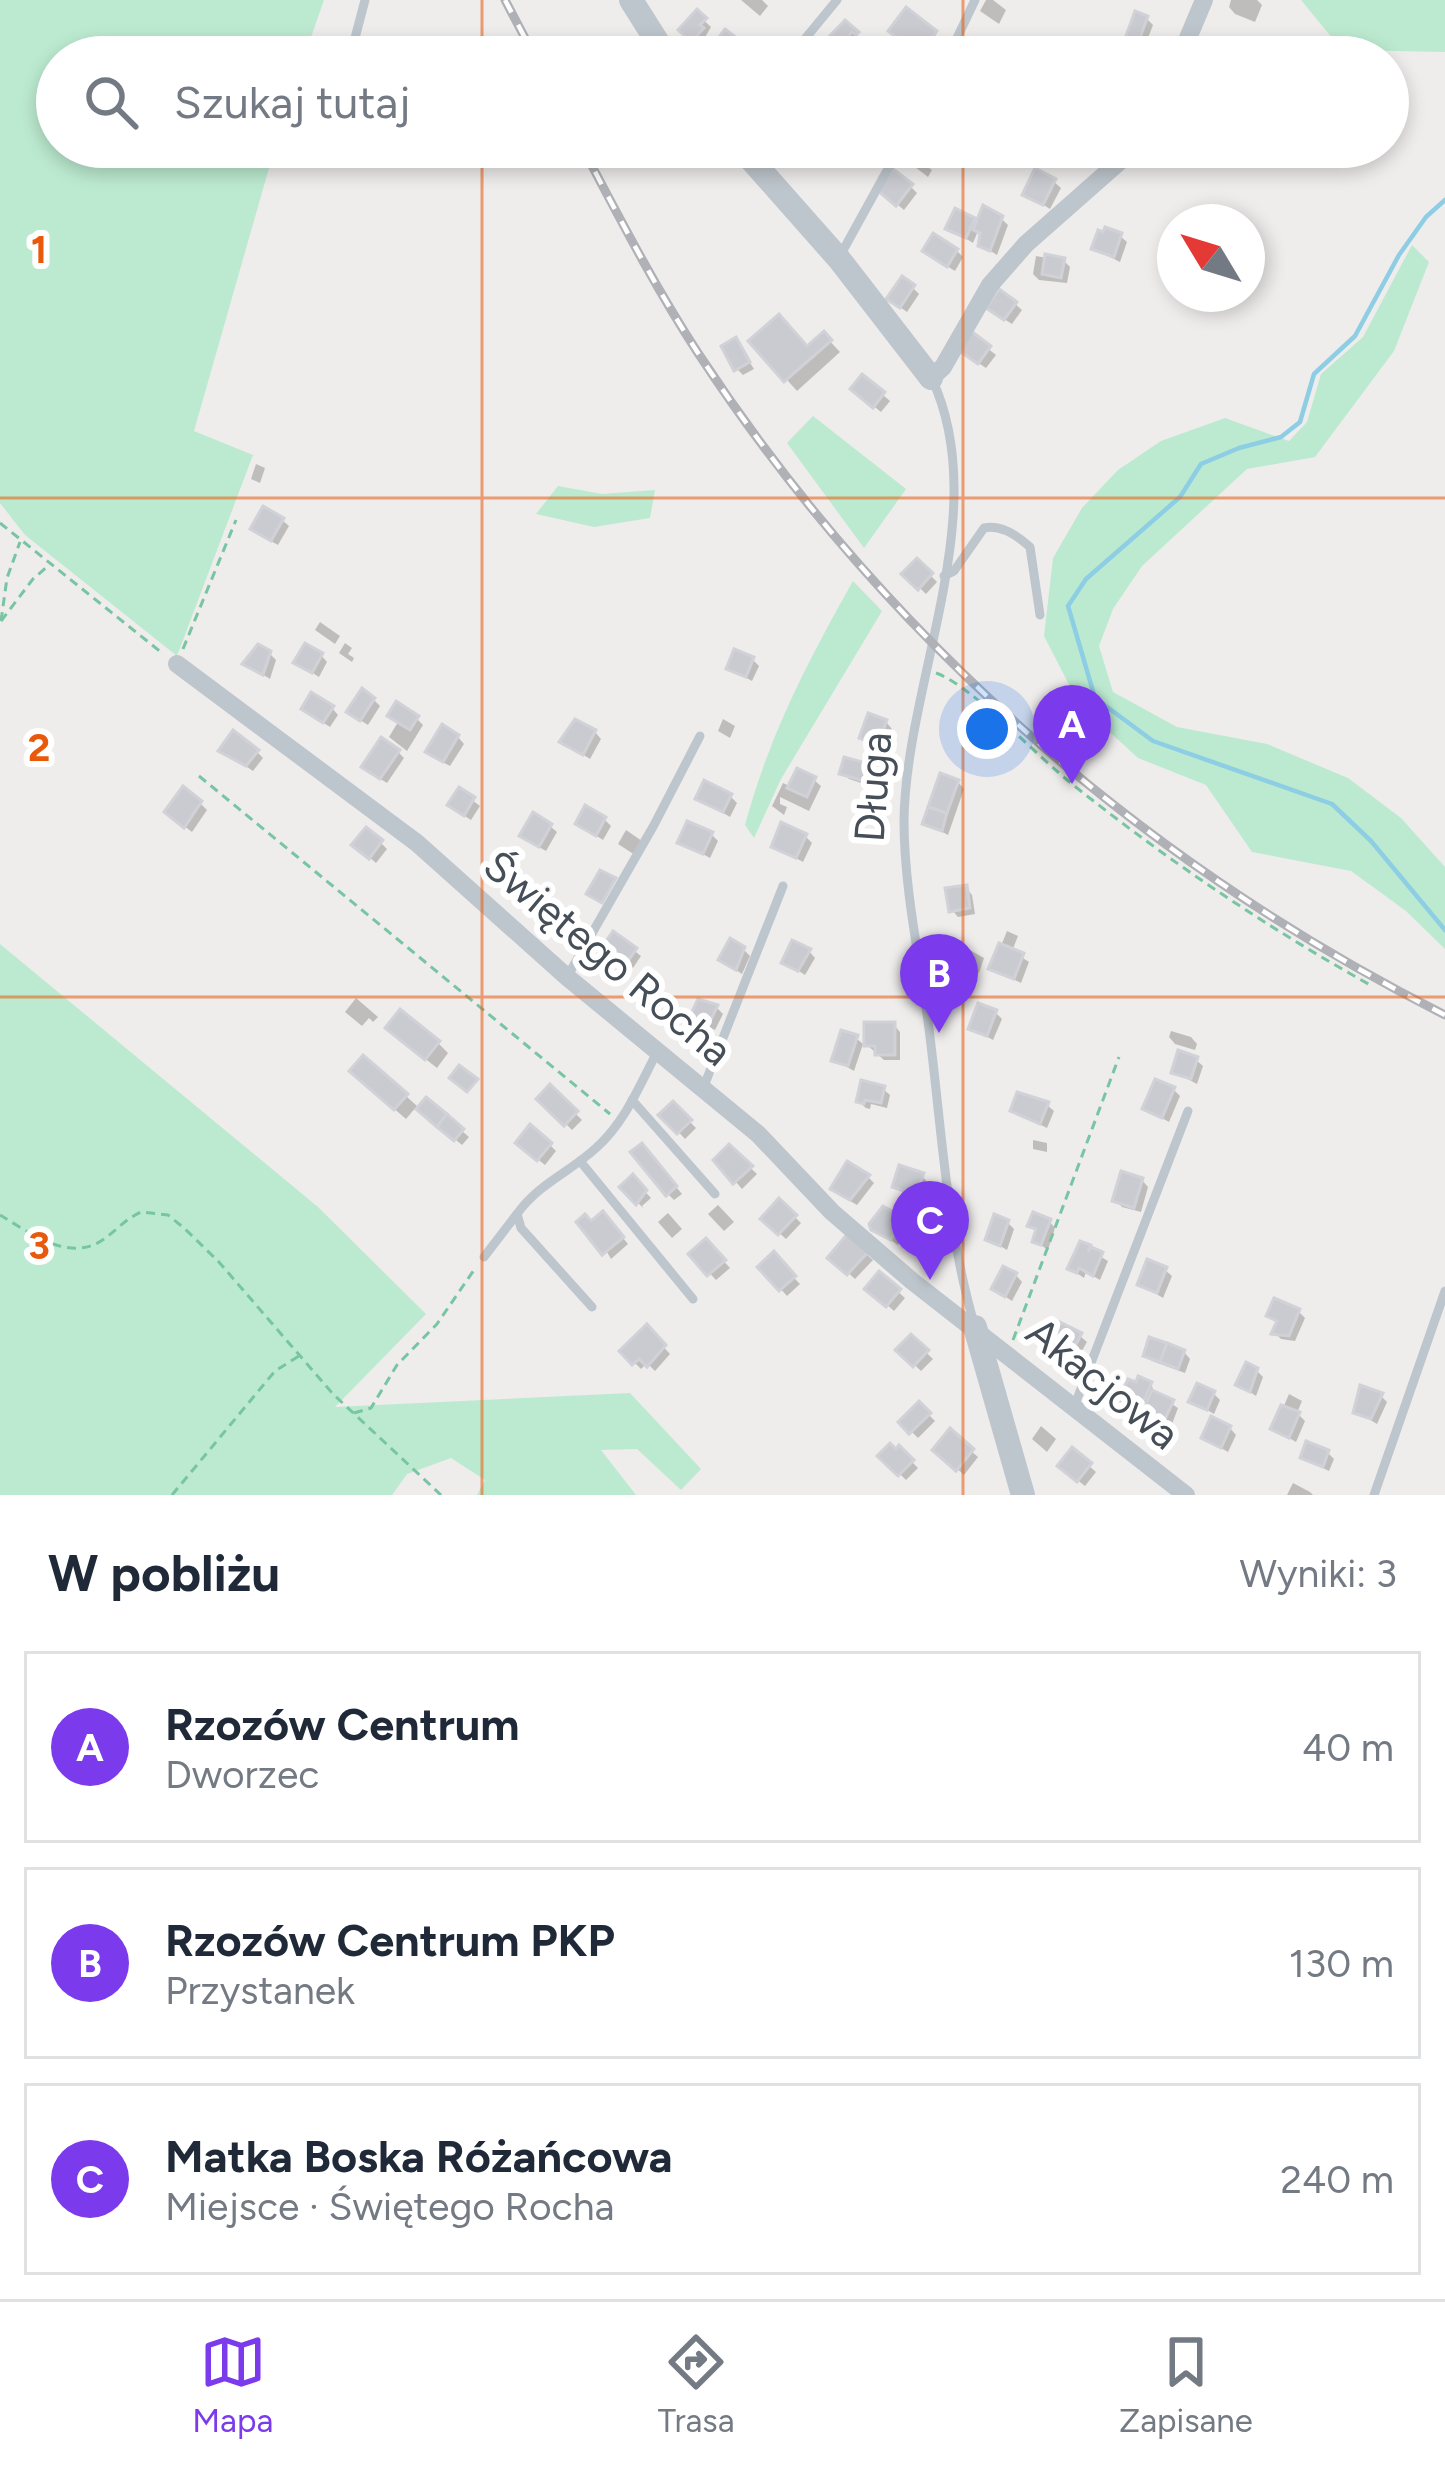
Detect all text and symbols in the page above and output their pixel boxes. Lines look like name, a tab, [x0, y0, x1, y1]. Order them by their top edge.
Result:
search box	[36, 36, 1409, 168]
icon: search	[78, 69, 144, 135]
text: Szukaj tutaj	[174, 75, 410, 129]
north arrow	[1157, 204, 1265, 312]
text: 1	[31, 226, 47, 273]
pin: A	[1033, 685, 1111, 784]
your location	[957, 699, 1017, 759]
text: 2	[28, 724, 50, 771]
street label: Długa	[844, 730, 902, 844]
street label: Świętego Rocha	[474, 840, 742, 1076]
pin: B	[900, 934, 978, 1033]
pin: C	[891, 1181, 969, 1280]
text: 3	[28, 1222, 50, 1269]
street label: Akacjowa	[1016, 1306, 1190, 1460]
text: W pobliżu	[48, 1543, 280, 1604]
text: Wyniki: 3	[1240, 1550, 1397, 1597]
text: Rzozów Centrum	[165, 1697, 520, 1751]
text: A	[76, 1724, 104, 1771]
text: 40 m	[1302, 1724, 1394, 1771]
text: Dworzec	[165, 1751, 319, 1798]
text: Rzozów Centrum PKP	[165, 1913, 615, 1967]
text: B	[78, 1940, 102, 1987]
text: 130 m	[1289, 1940, 1394, 1987]
text: Przystanek	[165, 1967, 355, 2014]
text: Matka Boska Różańcowa	[165, 2129, 673, 2183]
text: C	[76, 2156, 104, 2203]
text: 240 m	[1280, 2156, 1394, 2203]
text: Miejsce · Świętego Rocha	[165, 2183, 614, 2230]
tab: Mapa	[192, 2329, 273, 2440]
tab: Trasa	[658, 2329, 735, 2440]
tab: Zapisane	[1119, 2329, 1253, 2440]

